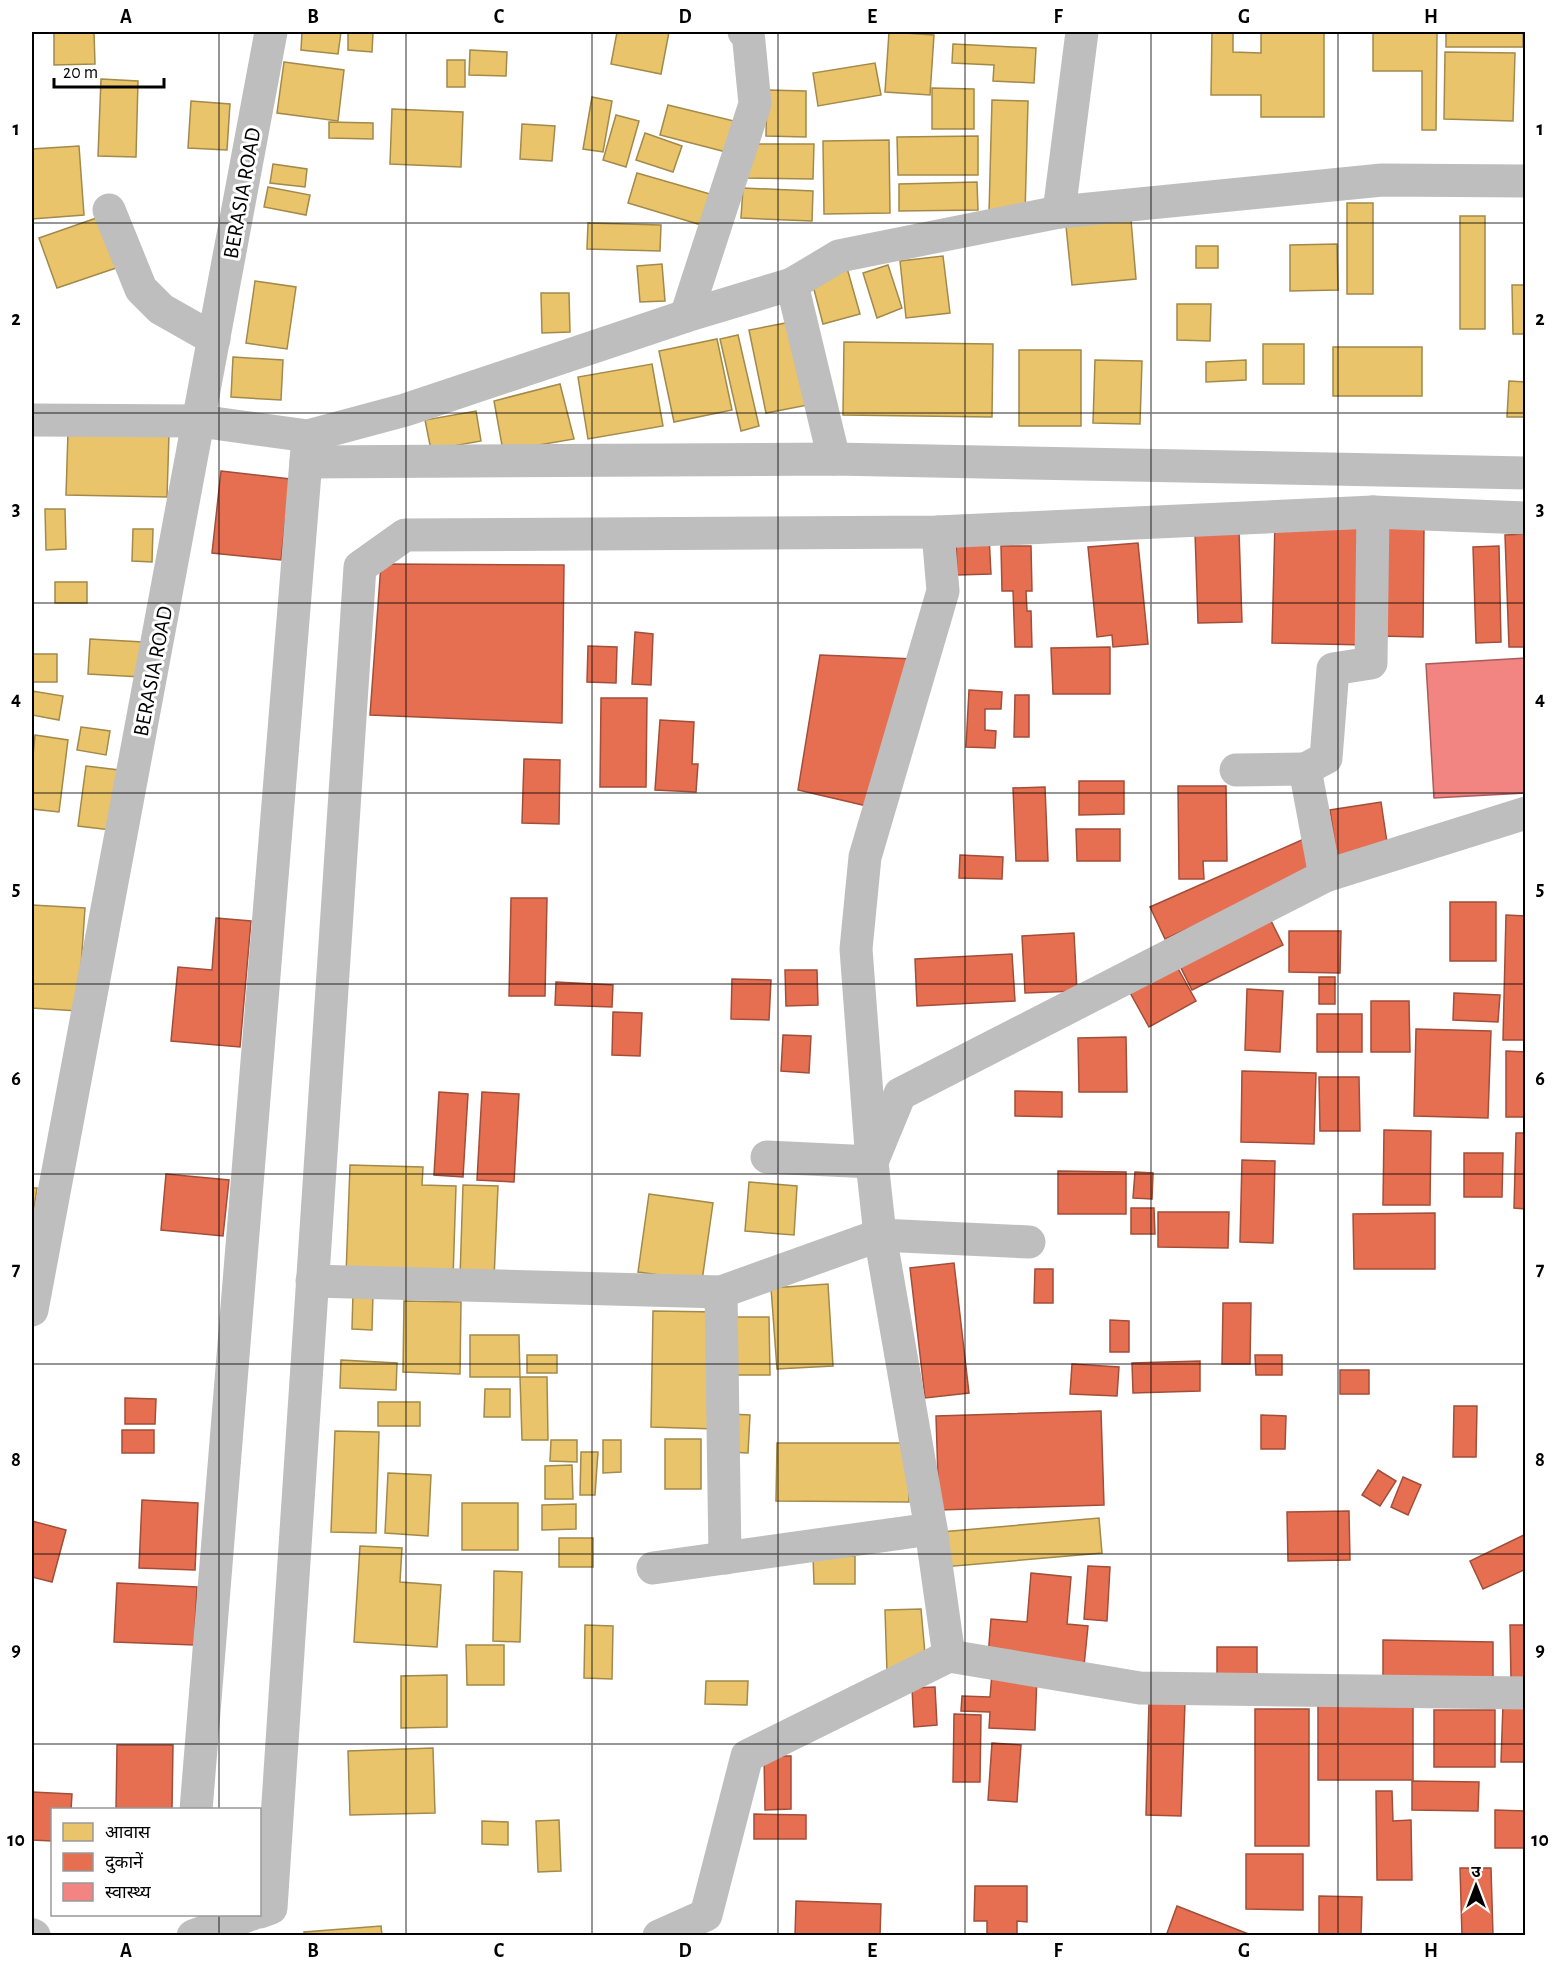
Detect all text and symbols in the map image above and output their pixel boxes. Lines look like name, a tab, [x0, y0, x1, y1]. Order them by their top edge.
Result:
text: A	[120, 7, 132, 27]
text: B	[307, 7, 319, 27]
text: C	[494, 7, 505, 27]
text: D	[678, 7, 692, 27]
text: E	[867, 7, 877, 27]
text: F	[1053, 7, 1063, 27]
text: G	[1238, 7, 1250, 27]
text: H	[1424, 7, 1438, 27]
scale bar	[54, 51, 164, 89]
text: 20 m	[63, 64, 98, 82]
text: 1	[12, 119, 20, 139]
text: 1	[1536, 119, 1544, 139]
street label: BERASIA ROAD	[220, 126, 264, 260]
text: 2	[11, 309, 21, 329]
text: 2	[1535, 309, 1545, 329]
text: 3	[12, 499, 20, 519]
text: 3	[1536, 499, 1544, 519]
street label: BERASIA ROAD	[130, 604, 176, 738]
text: 4	[11, 689, 21, 709]
text: 4	[1535, 689, 1545, 709]
text: 5	[12, 879, 20, 899]
text: 5	[1536, 879, 1544, 899]
text: 6	[11, 1069, 21, 1089]
text: 6	[1535, 1069, 1545, 1089]
text: 7	[12, 1259, 21, 1279]
text: 7	[1536, 1259, 1545, 1279]
text: 8	[11, 1450, 21, 1470]
text: 8	[1535, 1450, 1545, 1470]
text: 9	[11, 1640, 21, 1660]
text: 9	[1535, 1640, 1545, 1660]
legend	[51, 1808, 261, 1916]
text: आवास	[105, 1824, 151, 1842]
text: 10	[7, 1830, 25, 1850]
text: 10	[1531, 1830, 1549, 1850]
text: दुकानें	[105, 1851, 144, 1874]
north arrow	[1446, 1856, 1506, 1916]
text: उ	[1471, 1864, 1481, 1880]
text: स्वास्थ्य	[105, 1884, 151, 1902]
text: A	[120, 1941, 132, 1961]
text: B	[307, 1941, 319, 1961]
text: C	[494, 1941, 505, 1961]
text: D	[678, 1941, 692, 1961]
text: E	[867, 1941, 877, 1961]
text: F	[1053, 1941, 1063, 1961]
text: G	[1238, 1941, 1250, 1961]
text: H	[1424, 1941, 1438, 1961]

